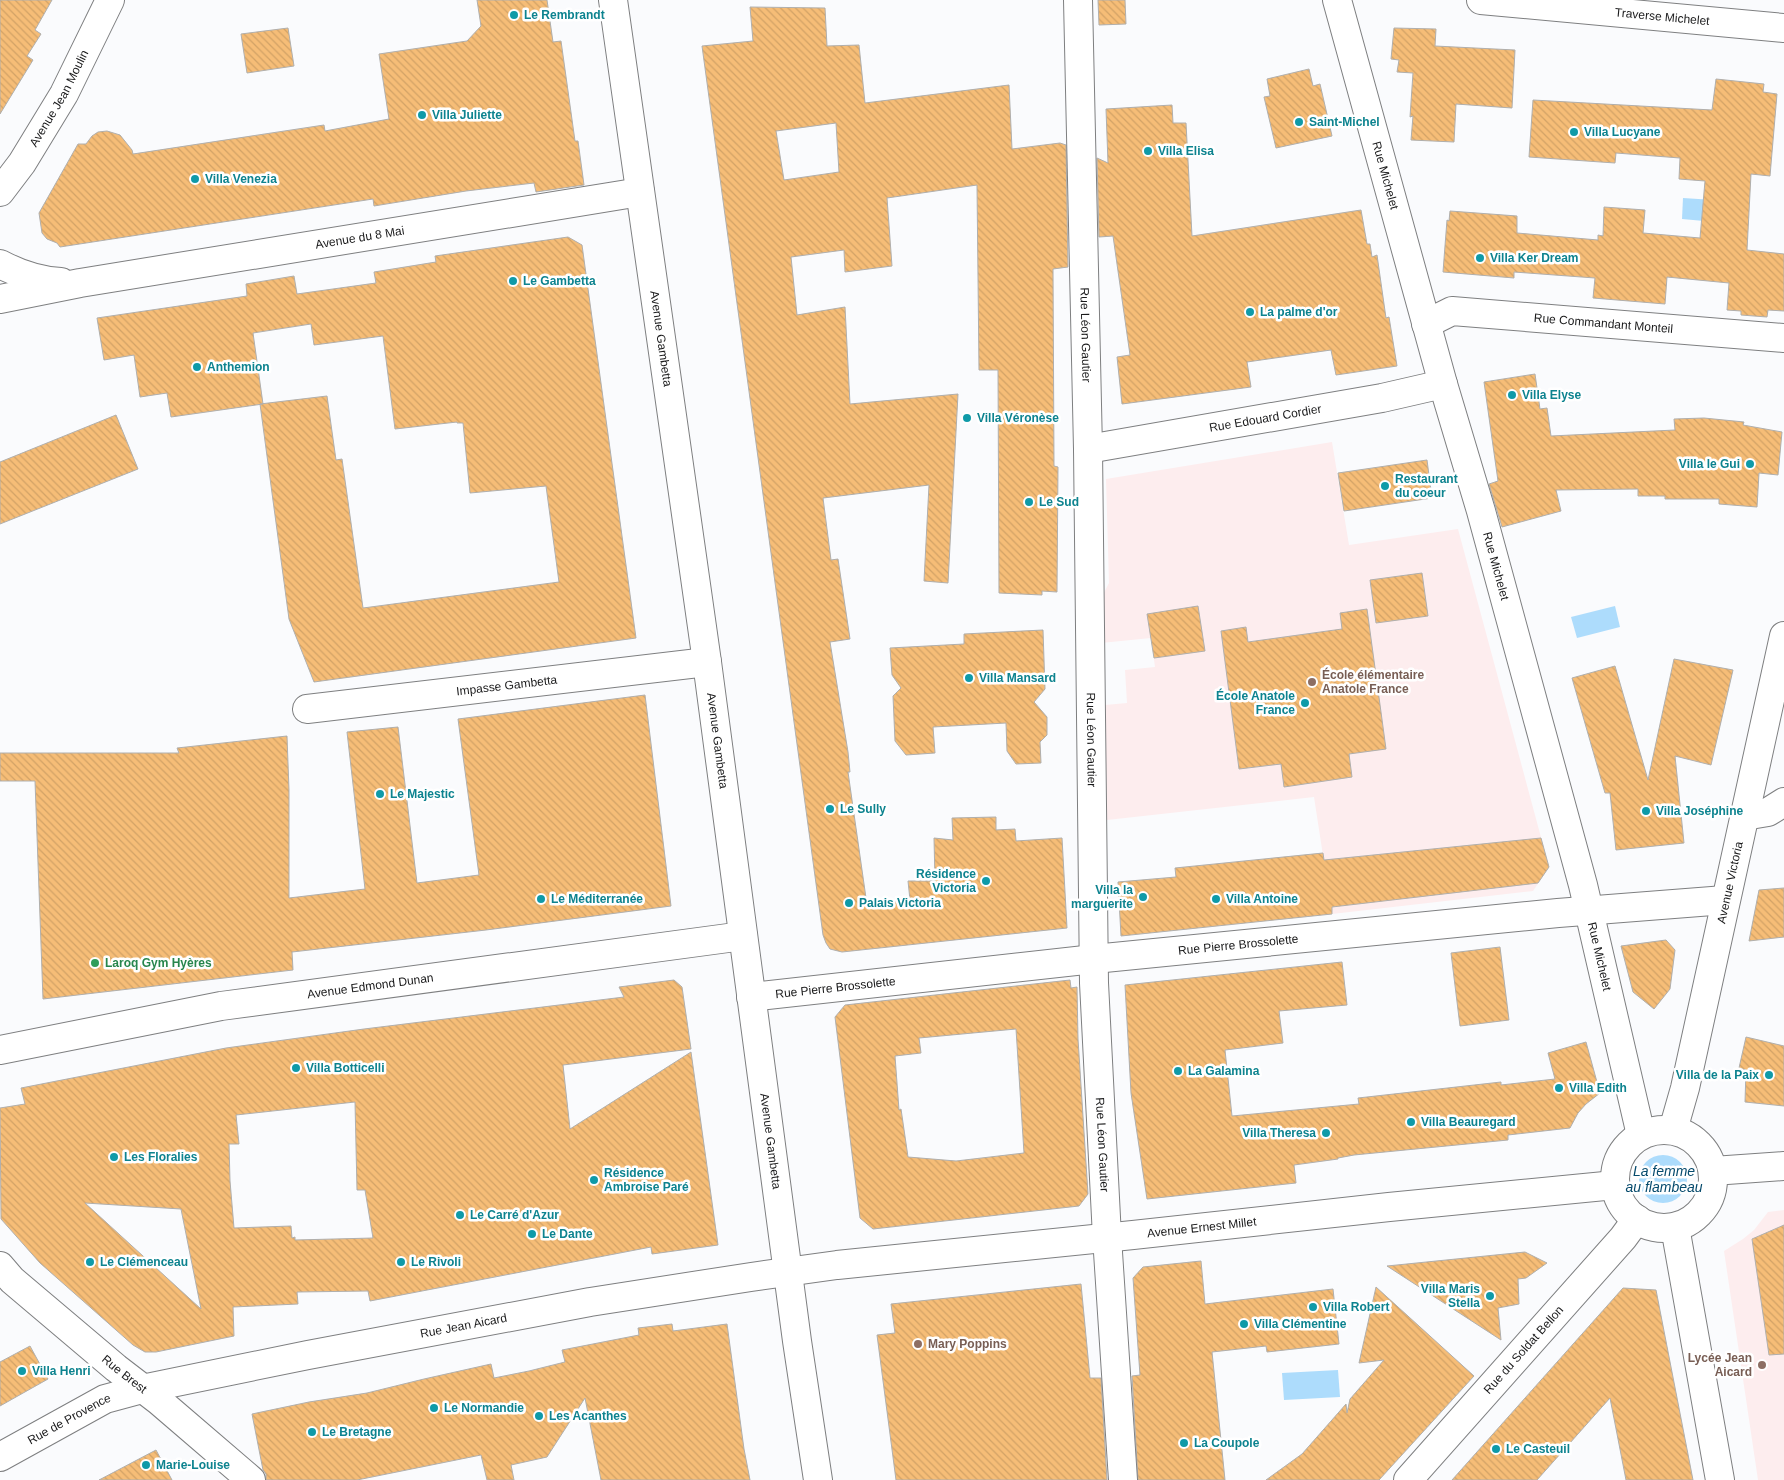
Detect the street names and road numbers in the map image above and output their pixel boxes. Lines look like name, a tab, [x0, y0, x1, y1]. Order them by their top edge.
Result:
street label: Traverse Michelet	[1614, 5, 1711, 28]
street label: Avenue Jean Moulin	[27, 48, 91, 149]
street label: Rue Michelet	[1369, 140, 1402, 212]
street label: Avenue du 8 Mai	[314, 223, 405, 252]
street label: Rue Léon Gautier	[1077, 287, 1094, 383]
street label: Avenue Gambetta	[647, 290, 675, 388]
street label: Rue Commandant Monteil	[1533, 311, 1674, 336]
street label: Rue Edouard Cordier	[1208, 402, 1323, 435]
street label: Rue Michelet	[1480, 530, 1512, 602]
street label: Impasse Gambetta	[455, 673, 558, 698]
street label: Avenue Gambetta	[704, 692, 731, 790]
street label: Rue Léon Gautier	[1084, 692, 1099, 787]
street label: Avenue Victoria	[1714, 840, 1746, 925]
street label: Rue Michelet	[1585, 921, 1614, 993]
street label: Rue Pierre Brossolette	[1177, 932, 1299, 958]
street label: Avenue Edmond Dunan	[306, 971, 434, 1001]
street label: Rue Pierre Brossolette	[775, 974, 897, 1001]
street label: Avenue Gambetta	[757, 1092, 784, 1190]
street label: Rue Léon Gautier	[1093, 1097, 1112, 1192]
street label: Avenue Ernest Millet	[1146, 1214, 1258, 1240]
street label: Rue du Soldat Bellon	[1481, 1303, 1566, 1397]
street label: Rue Jean Aicard	[419, 1311, 508, 1341]
street label: Rue Brest	[99, 1352, 150, 1397]
street label: Rue de Provence	[25, 1391, 112, 1447]

